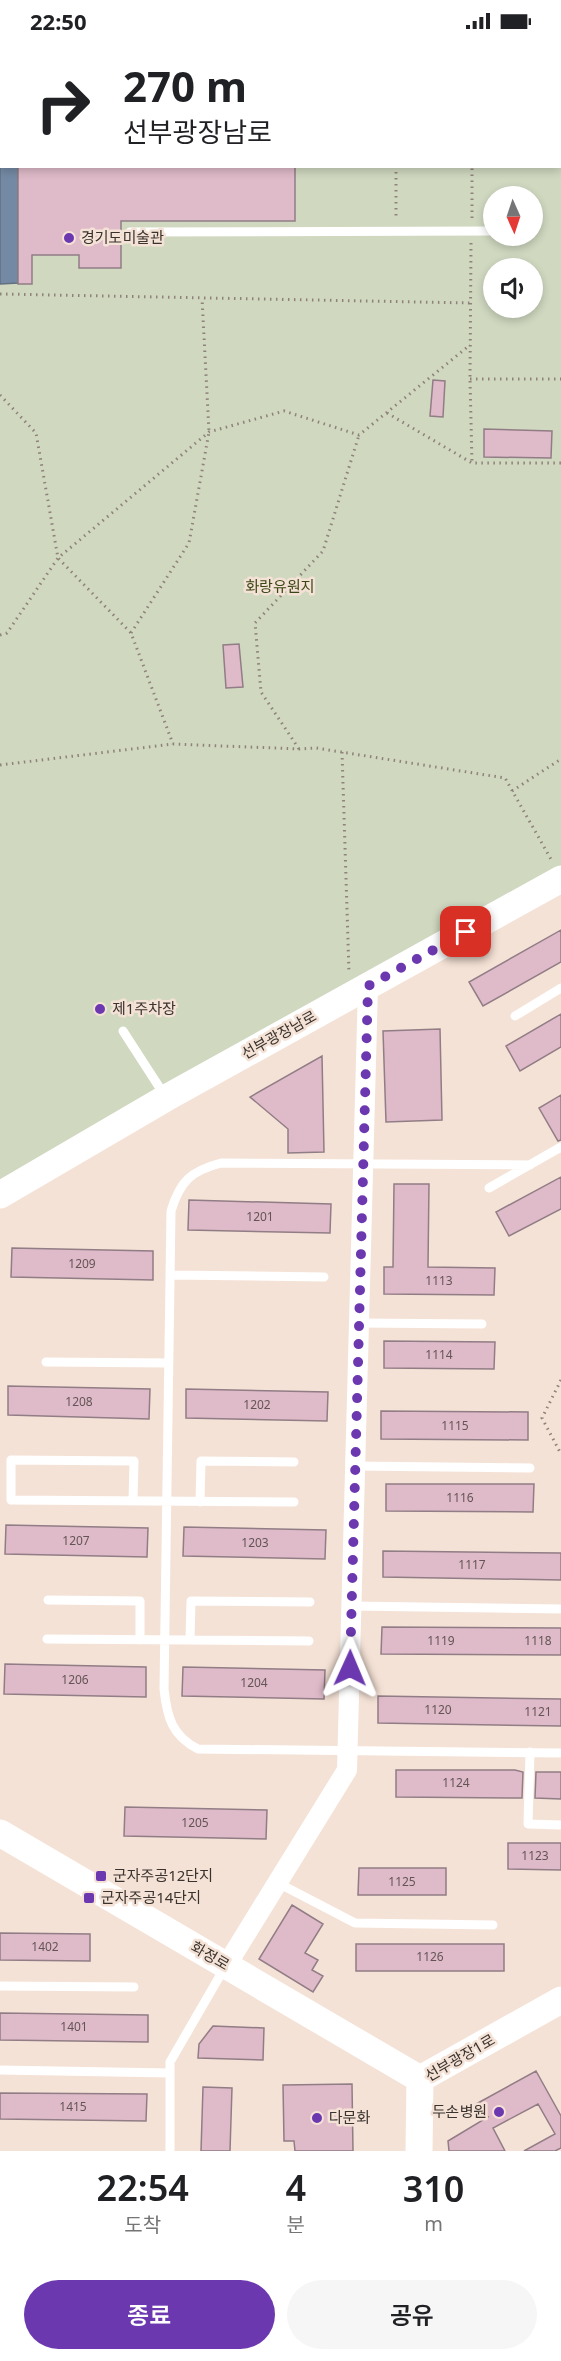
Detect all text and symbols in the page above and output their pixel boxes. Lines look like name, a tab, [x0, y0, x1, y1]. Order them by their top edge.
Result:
text: 22:50	[30, 6, 87, 36]
text: 270 m	[123, 57, 247, 114]
icon: right	[24, 66, 102, 144]
text: 선부광장남로	[123, 113, 272, 150]
north arrow	[483, 186, 543, 246]
map controls	[483, 186, 543, 318]
place label: 경기도미술관	[81, 227, 164, 247]
marker: 경기도미술관	[62, 231, 76, 245]
button: sound	[483, 258, 543, 318]
park label: 화랑유원지	[245, 576, 315, 596]
pin	[440, 906, 491, 957]
icon: arrive	[449, 915, 482, 948]
place label: 제1주차장	[112, 998, 176, 1018]
marker: 제1주차장	[93, 1002, 107, 1016]
street label: 선부광장남로	[237, 1005, 320, 1063]
house number: 1201	[246, 1208, 274, 1225]
house number: 1209	[68, 1255, 96, 1272]
house number: 1113	[425, 1272, 453, 1289]
house number: 1114	[425, 1346, 453, 1363]
house number: 1208	[65, 1393, 93, 1410]
house number: 1202	[243, 1396, 271, 1413]
house number: 1115	[441, 1417, 469, 1434]
house number: 1116	[446, 1489, 474, 1506]
house number: 1207	[62, 1532, 90, 1549]
house number: 1203	[241, 1534, 269, 1551]
house number: 1117	[458, 1556, 486, 1573]
house number: 1119	[427, 1632, 455, 1649]
house number: 1118	[524, 1632, 552, 1649]
position arrow	[318, 1636, 382, 1700]
house number: 1206	[61, 1671, 89, 1688]
house number: 1204	[240, 1674, 268, 1691]
house number: 1120	[424, 1701, 452, 1718]
house number: 1121	[524, 1703, 552, 1720]
house number: 1124	[442, 1774, 470, 1791]
house number: 1205	[181, 1814, 209, 1831]
house number: 1123	[521, 1847, 549, 1864]
place label: 군자주공12단지	[113, 1865, 213, 1885]
marker: 군자주공12단지	[94, 1869, 108, 1883]
house number: 1125	[388, 1873, 416, 1890]
place label: 군자주공14단지	[101, 1887, 201, 1907]
marker: 군자주공14단지	[82, 1891, 96, 1905]
street label: 화정로	[188, 1936, 233, 1974]
house number: 1402	[31, 1938, 59, 1955]
house number: 1126	[416, 1948, 444, 1965]
house number: 1401	[60, 2018, 88, 2035]
street label: 선부광장1로	[421, 2029, 498, 2085]
house number: 1415	[59, 2098, 87, 2115]
place label: 두손병원	[432, 2101, 487, 2121]
marker: 두손병원	[492, 2105, 506, 2119]
place label: 다문화	[329, 2107, 371, 2127]
marker: 다문화	[310, 2111, 324, 2125]
text: 22:54	[97, 2163, 189, 2212]
text: 4	[285, 2163, 306, 2212]
text: 310	[403, 2164, 464, 2213]
text: m	[424, 2210, 443, 2237]
text: 도착	[124, 2211, 161, 2238]
text: 분	[287, 2211, 305, 2238]
button: 종료	[24, 2280, 275, 2349]
button: 공유	[287, 2280, 537, 2349]

